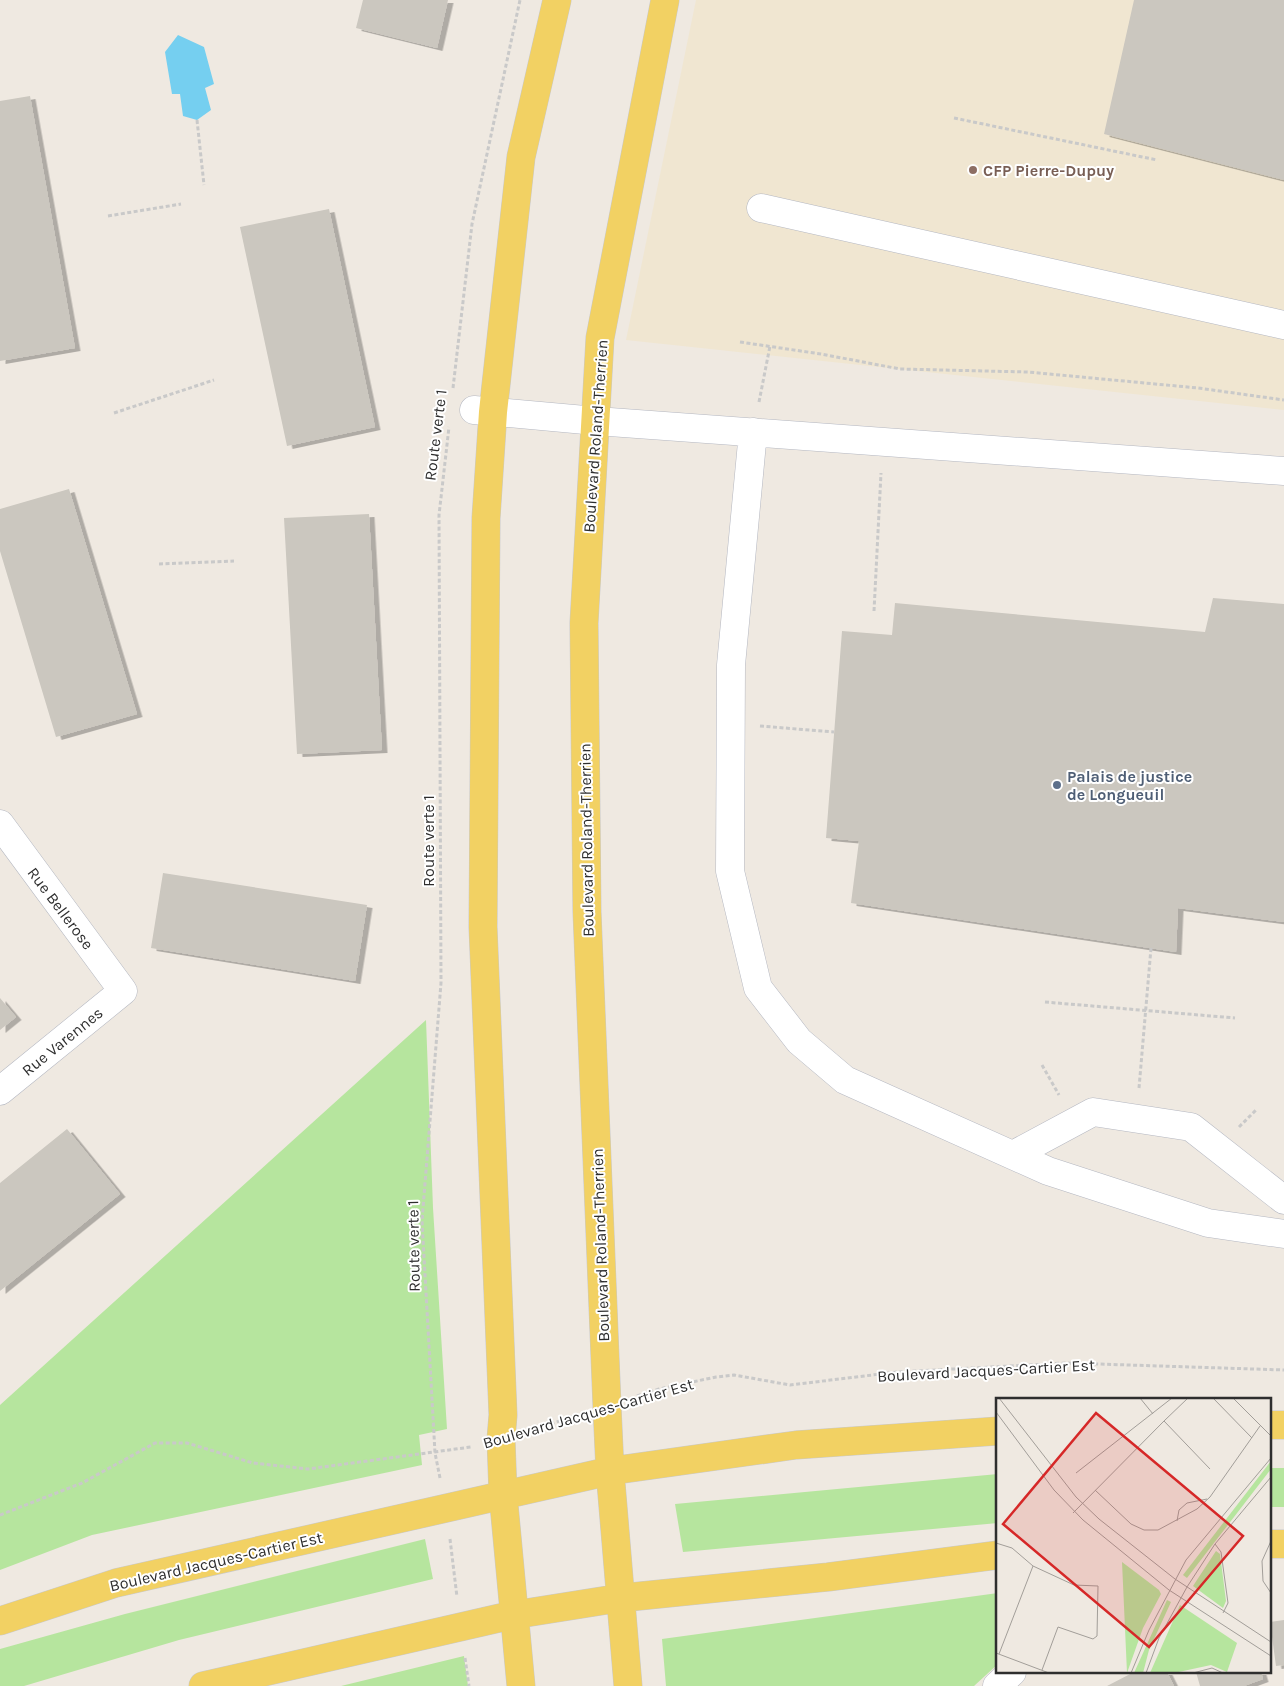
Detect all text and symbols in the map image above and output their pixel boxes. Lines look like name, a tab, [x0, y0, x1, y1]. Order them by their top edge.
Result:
place label: CFP Pierre-Dupuy	[983, 161, 1114, 180]
marker: CFP Pierre-Dupuy	[967, 164, 979, 176]
street label: Boulevard Roland-Therrien	[579, 339, 612, 533]
street label: Route verte 1	[420, 388, 451, 482]
street label: Boulevard Roland-Therrien	[575, 743, 598, 937]
place label: Palais de justice de Longueuil	[1067, 767, 1192, 804]
marker: Palais de justice de Longueuil	[1051, 779, 1063, 791]
street label: Route verte 1	[419, 795, 438, 887]
street label: Rue Bellerose	[24, 863, 98, 953]
street label: Rue Varennes	[18, 1003, 107, 1080]
street label: Boulevard Roland-Therrien	[588, 1148, 613, 1342]
street label: Route verte 1	[403, 1200, 424, 1292]
street label: Boulevard Jacques-Cartier Est	[877, 1355, 1095, 1386]
street label: Boulevard Jacques-Cartier Est	[481, 1374, 696, 1453]
inset map	[996, 1398, 1272, 1674]
street label: Boulevard Jacques-Cartier Est	[108, 1528, 325, 1595]

